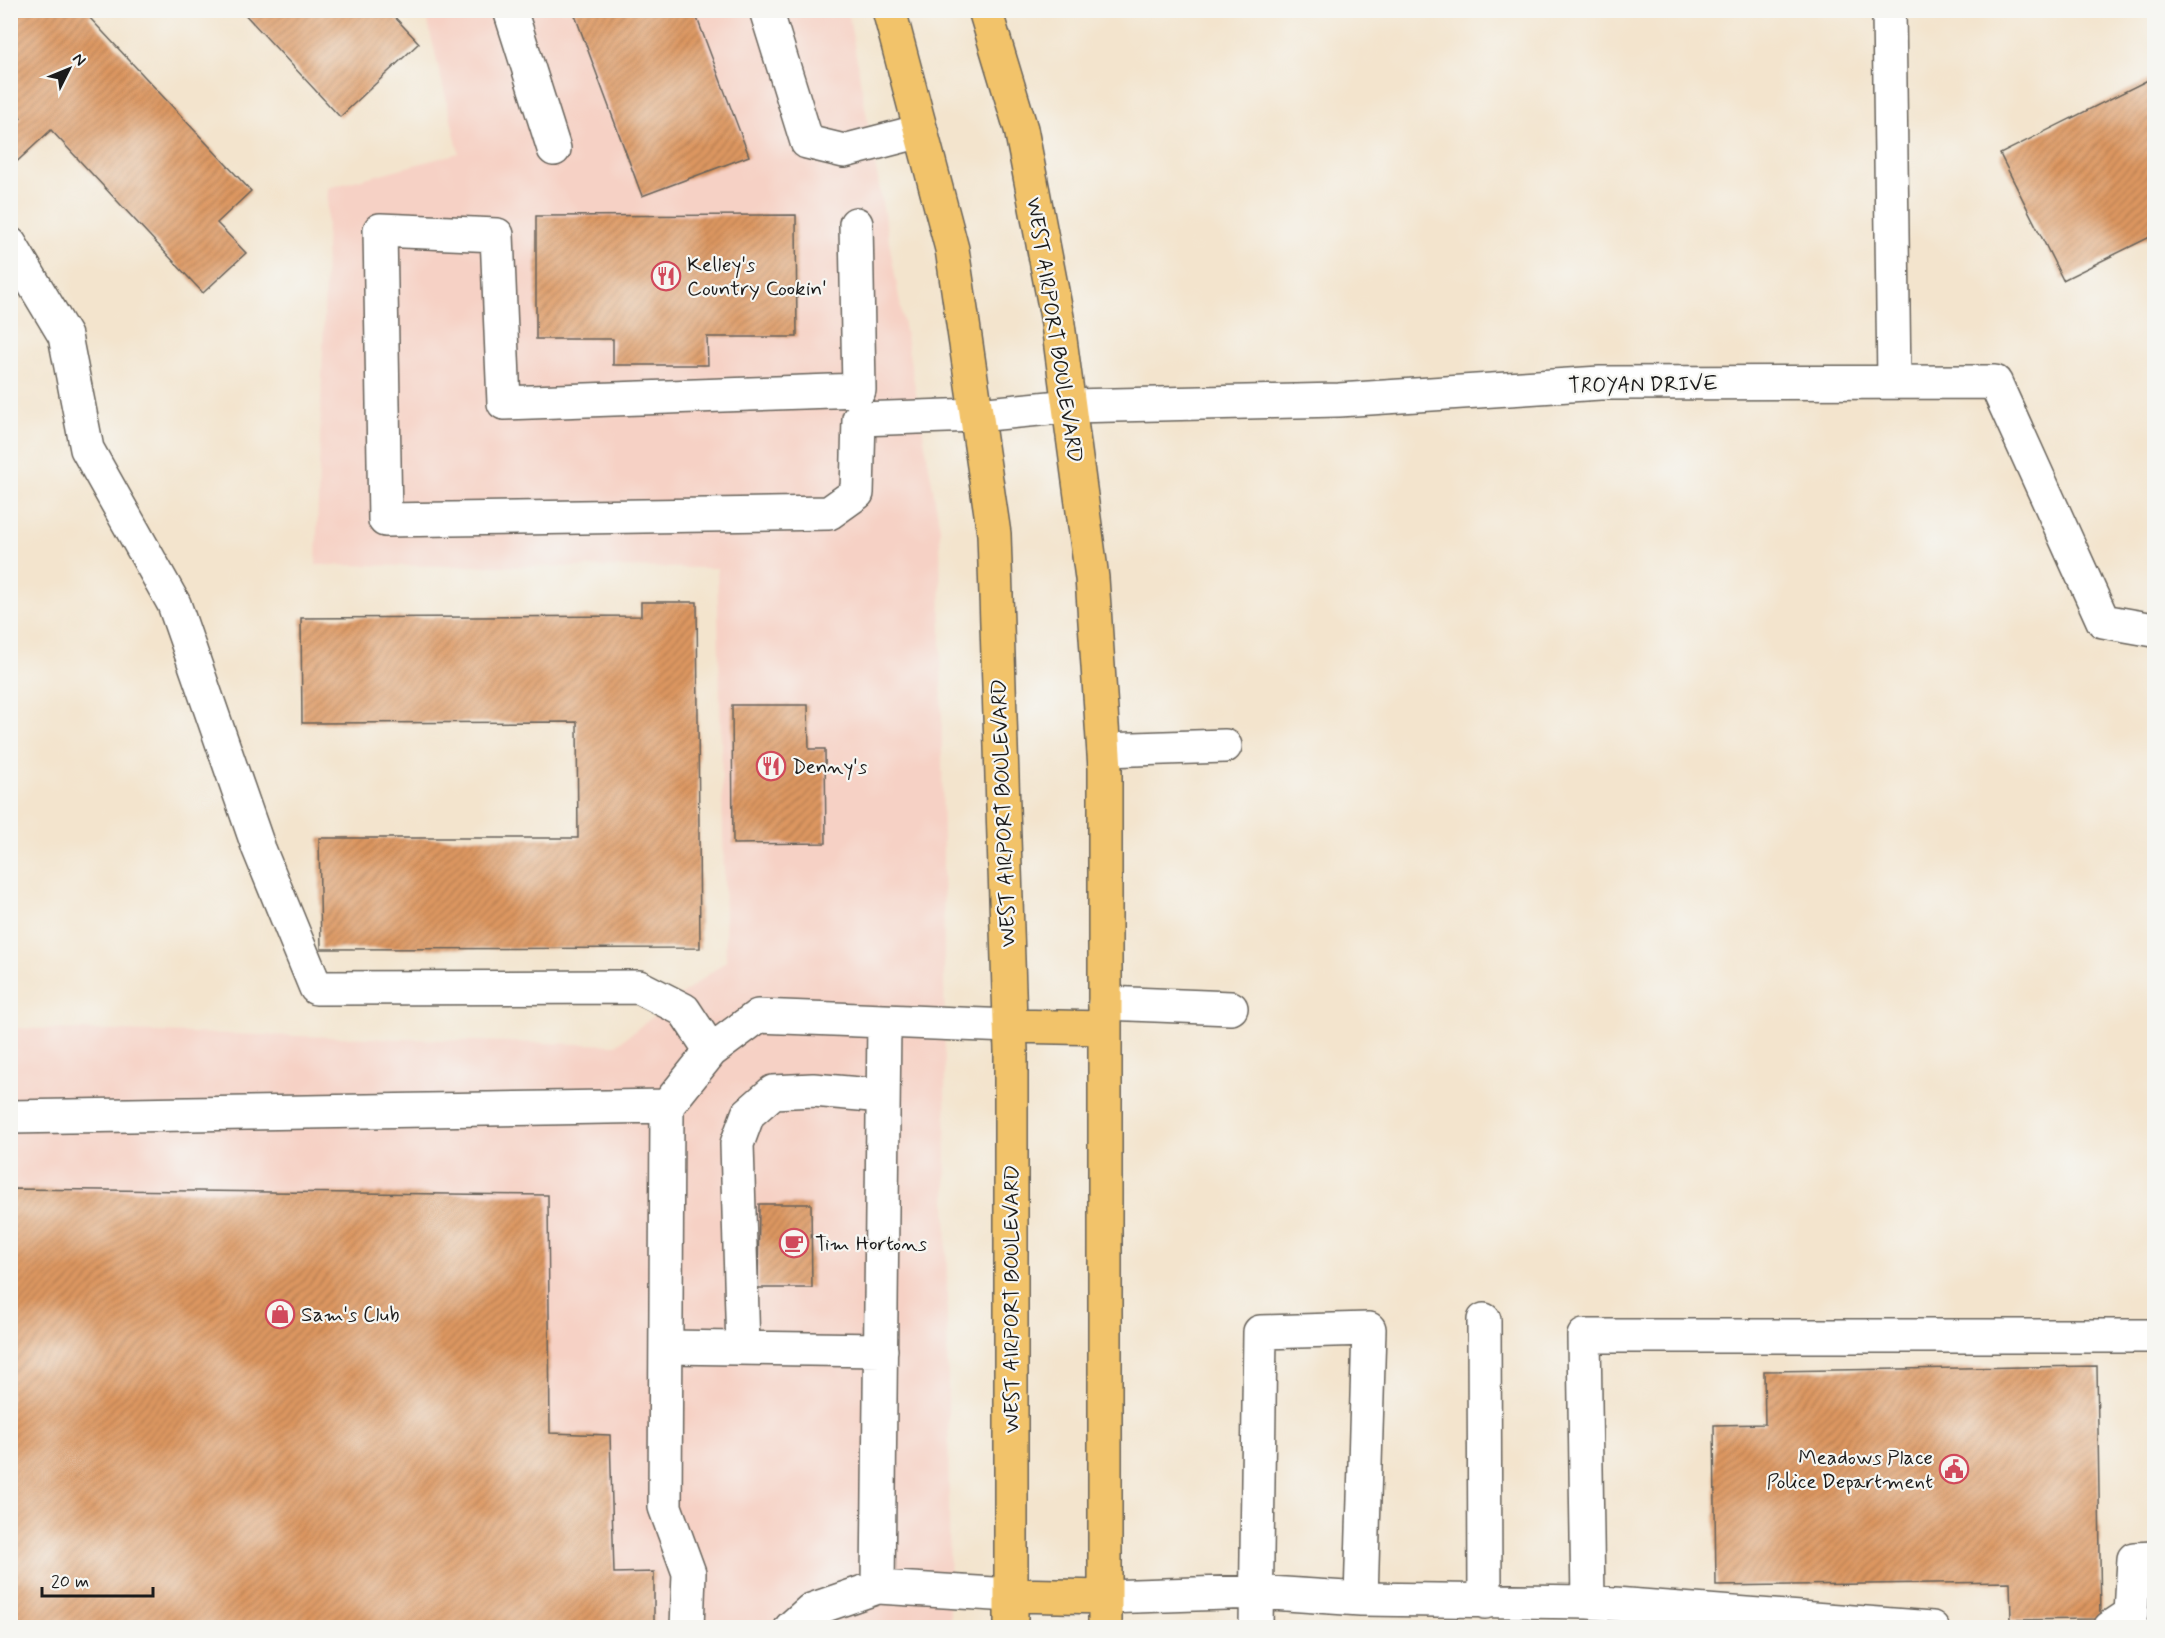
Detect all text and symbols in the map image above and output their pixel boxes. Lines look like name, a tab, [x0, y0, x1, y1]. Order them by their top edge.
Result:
north arrow	[39, 39, 99, 99]
text: N	[68, 49, 90, 71]
street label: WEST AIRPORT BOULEVARD	[1019, 195, 1089, 465]
place label: Kelley's Country Cookin'	[687, 251, 827, 303]
restaurant icon: Kelley's Country Cookin'	[650, 260, 682, 292]
street label: TROYAN DRIVE	[1568, 370, 1718, 400]
street label: WEST AIRPORT BOULEVARD	[985, 678, 1023, 948]
restaurant icon: Denny's	[755, 750, 787, 782]
place label: Denny's	[792, 753, 867, 781]
street label: WEST AIRPORT BOULEVARD	[998, 1165, 1026, 1433]
cafe icon: Tim Hortons	[778, 1227, 810, 1259]
place label: Tim Hortons	[815, 1230, 927, 1258]
shop icon: Sam's Club	[264, 1298, 296, 1330]
place label: Sam's Club	[301, 1301, 400, 1329]
place label: Meadows Place Police Department	[1766, 1444, 1933, 1496]
public building icon: Meadows Place Police Department	[1938, 1453, 1970, 1485]
scale bar	[42, 1560, 153, 1598]
text: 20 m	[51, 1570, 89, 1594]

